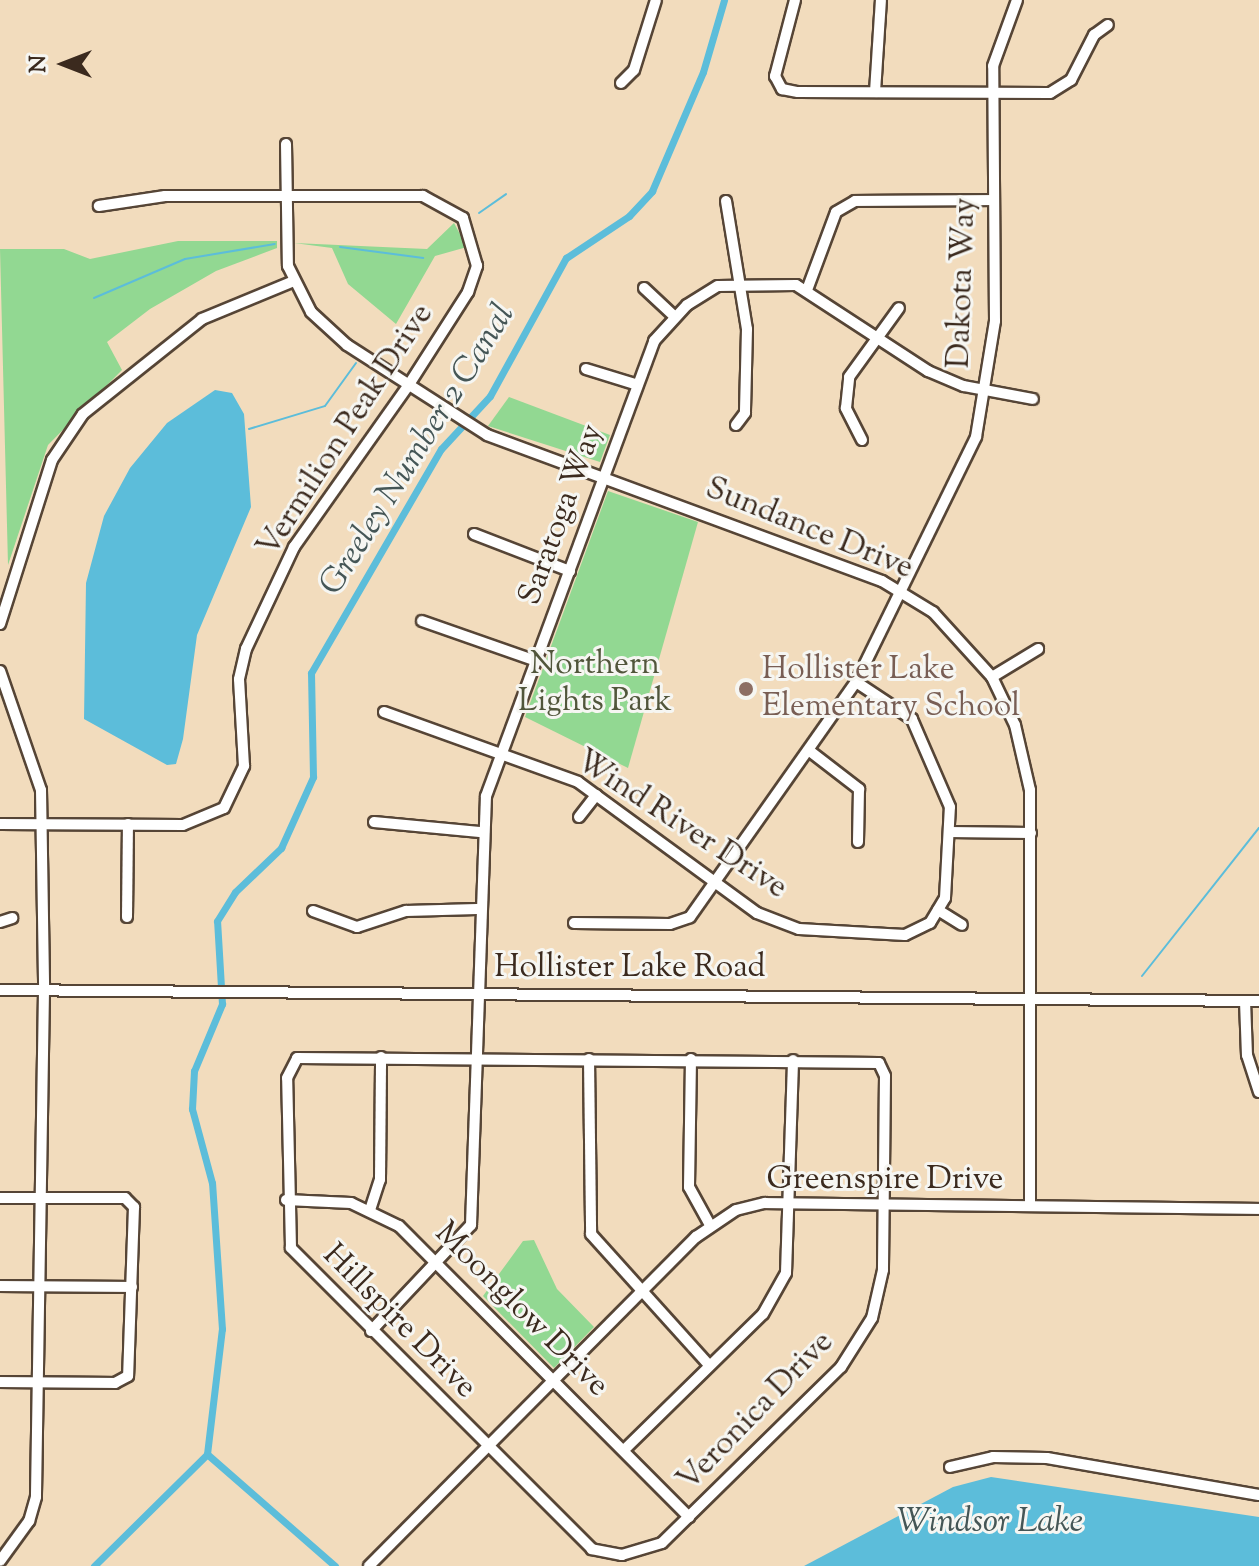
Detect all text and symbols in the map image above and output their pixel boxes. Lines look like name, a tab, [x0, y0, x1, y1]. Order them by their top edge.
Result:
north arrow	[24, 24, 104, 104]
text: N	[24, 55, 56, 73]
street label: Dakota Way	[941, 197, 985, 369]
street label: Vermilion Peak Drive	[250, 297, 442, 565]
water label: Greeley Number 2 Canal	[312, 297, 524, 603]
street label: Saratoga Way	[512, 419, 612, 611]
street label: Sundance Drive	[699, 470, 919, 588]
park label: Northern Lights Park	[518, 647, 672, 722]
place label: Hollister Lake Elementary School	[762, 652, 1020, 727]
marker: Hollister Lake Elementary School	[737, 680, 755, 698]
street label: Wind River Drive	[568, 742, 794, 908]
street label: Hollister Lake Road	[494, 949, 766, 987]
street label: Greenspire Drive	[767, 1161, 1003, 1199]
street label: Moonglow Drive	[426, 1215, 616, 1405]
street label: Hillspire Drive	[314, 1237, 484, 1407]
street label: Veronica Drive	[670, 1324, 842, 1500]
water label: Windsor Lake	[897, 1503, 1083, 1543]

